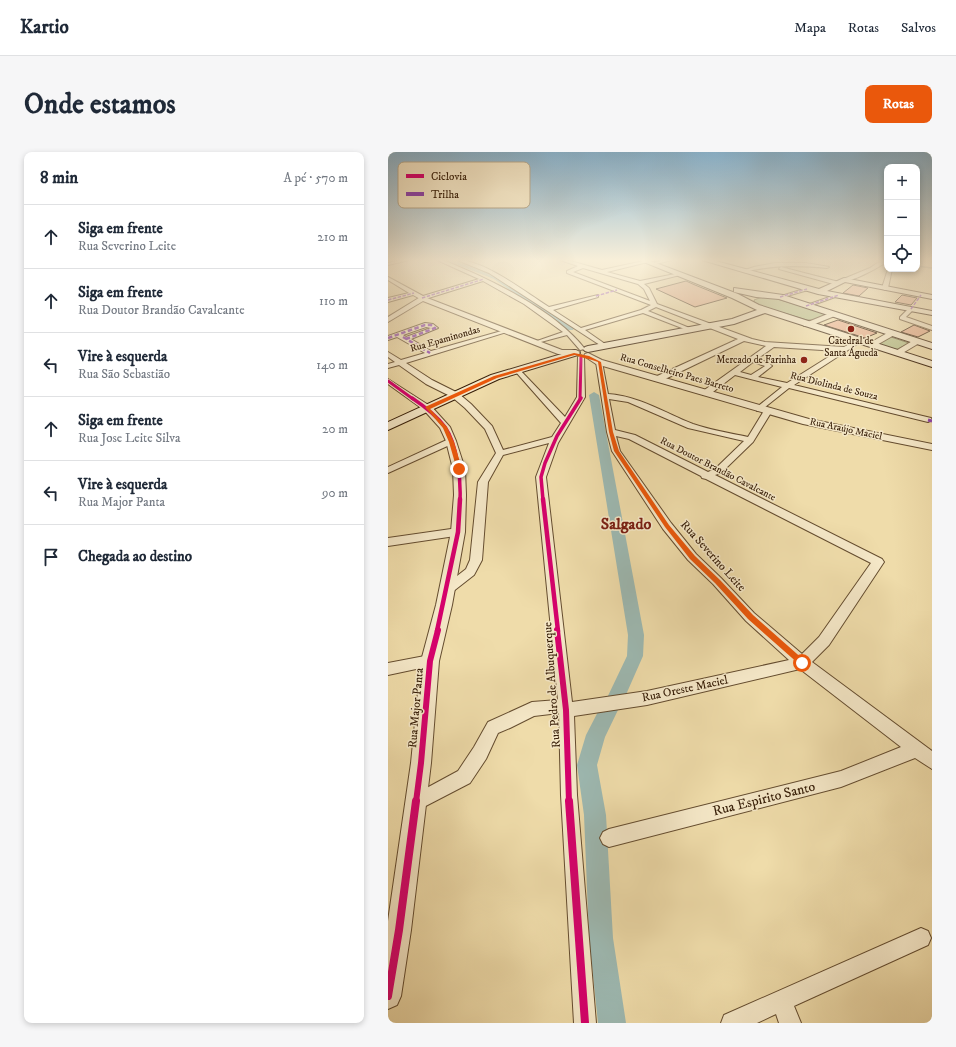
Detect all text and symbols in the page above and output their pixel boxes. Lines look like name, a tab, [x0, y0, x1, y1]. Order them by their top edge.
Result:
text: Kartio	[20, 16, 69, 39]
text: Mapa	[794, 19, 826, 37]
text: Rotas	[848, 19, 879, 37]
text: Salvos	[901, 19, 936, 37]
button: Rotas	[865, 85, 932, 123]
text: Onde estamos	[24, 87, 176, 122]
legend	[398, 162, 530, 208]
map controls	[884, 164, 920, 272]
button: +	[884, 164, 920, 200]
text: 8 min	[40, 167, 78, 189]
text: A pé · 570 m	[283, 170, 348, 186]
text: Ciclovia	[431, 170, 467, 184]
text: Trilha	[431, 188, 459, 202]
button: −	[884, 200, 920, 236]
text: Siga em frente	[78, 219, 163, 238]
icon: ahead	[40, 226, 62, 248]
text: 210 m	[317, 229, 348, 245]
button: locate	[884, 236, 920, 272]
text: Rua Severino Leite	[78, 238, 176, 254]
text: Siga em frente	[78, 283, 163, 302]
icon: ahead	[40, 290, 62, 312]
text: 110 m	[319, 293, 348, 309]
text: Rua Doutor Brandão Cavalcante	[78, 302, 245, 318]
street label: Rua Epaminondas	[409, 323, 482, 355]
marker: Catedral de Santa Águeda	[846, 324, 856, 334]
place label: Catedral de Santa Águeda	[824, 335, 879, 359]
text: Vire à esquerda	[78, 347, 167, 366]
street label: Rua Conselheiro Paes Barreto	[619, 351, 735, 395]
icon: left	[40, 354, 62, 376]
place label: Mercado de Farinha	[716, 354, 797, 366]
marker: Mercado de Farinha	[799, 355, 809, 365]
text: 140 m	[316, 357, 348, 373]
text: Rua São Sebastião	[78, 366, 170, 382]
street label: Rua Diolinda de Souza	[789, 369, 880, 403]
text: Siga em frente	[78, 411, 163, 430]
street label: Rua Araújo Maciel	[809, 415, 883, 443]
icon: ahead	[40, 418, 62, 440]
text: 20 m	[322, 421, 348, 437]
text: Rua Jose Leite Silva	[78, 430, 181, 446]
street label: Rua Doutor Brandão Cavalcante	[658, 435, 778, 503]
route end	[450, 460, 468, 478]
text: Vire à esquerda	[78, 475, 167, 494]
icon: left	[40, 482, 62, 504]
text: 90 m	[322, 485, 348, 501]
text: Rua Major Panta	[78, 494, 165, 510]
district label: Salgado	[601, 514, 651, 534]
street label: Rua Severino Leite	[677, 517, 749, 595]
icon: arrive	[40, 546, 62, 568]
text: Chegada ao destino	[78, 547, 192, 566]
street label: Rua Pedro de Albuquerque	[540, 622, 564, 748]
route start	[793, 654, 811, 672]
street label: Rua Major Panta	[405, 666, 427, 749]
street label: Rua Oreste Maciel	[641, 672, 730, 705]
street label: Rua Espirito Santo	[711, 778, 817, 820]

